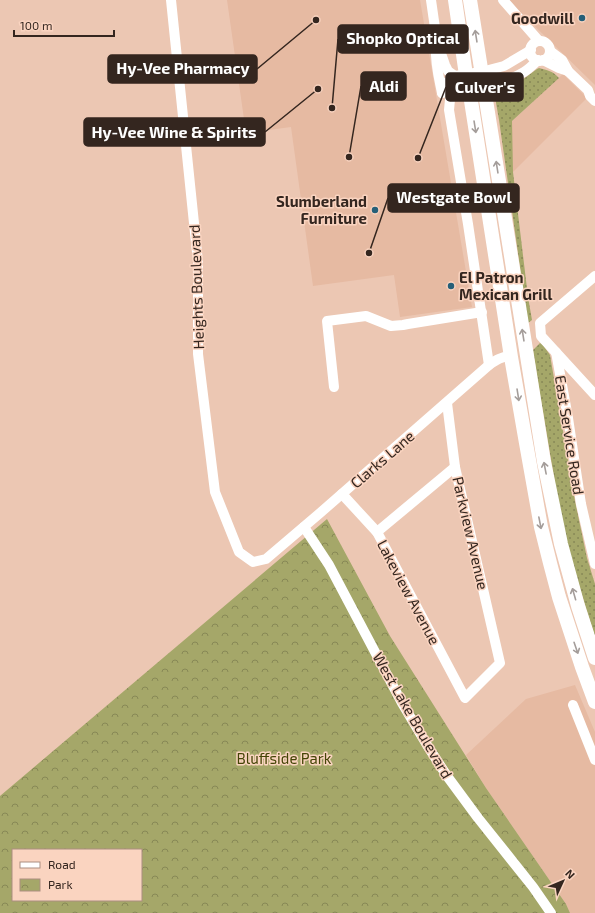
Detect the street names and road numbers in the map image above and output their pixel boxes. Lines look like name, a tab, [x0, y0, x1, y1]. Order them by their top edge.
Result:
street label: Heights Boulevard	[185, 224, 207, 350]
street label: East Service Road	[552, 374, 588, 496]
street label: Clarks Lane	[346, 426, 418, 492]
street label: Parkview Avenue	[449, 475, 493, 591]
street label: Lakeview Avenue	[374, 536, 444, 648]
street label: West Lake Boulevard	[369, 649, 457, 781]

